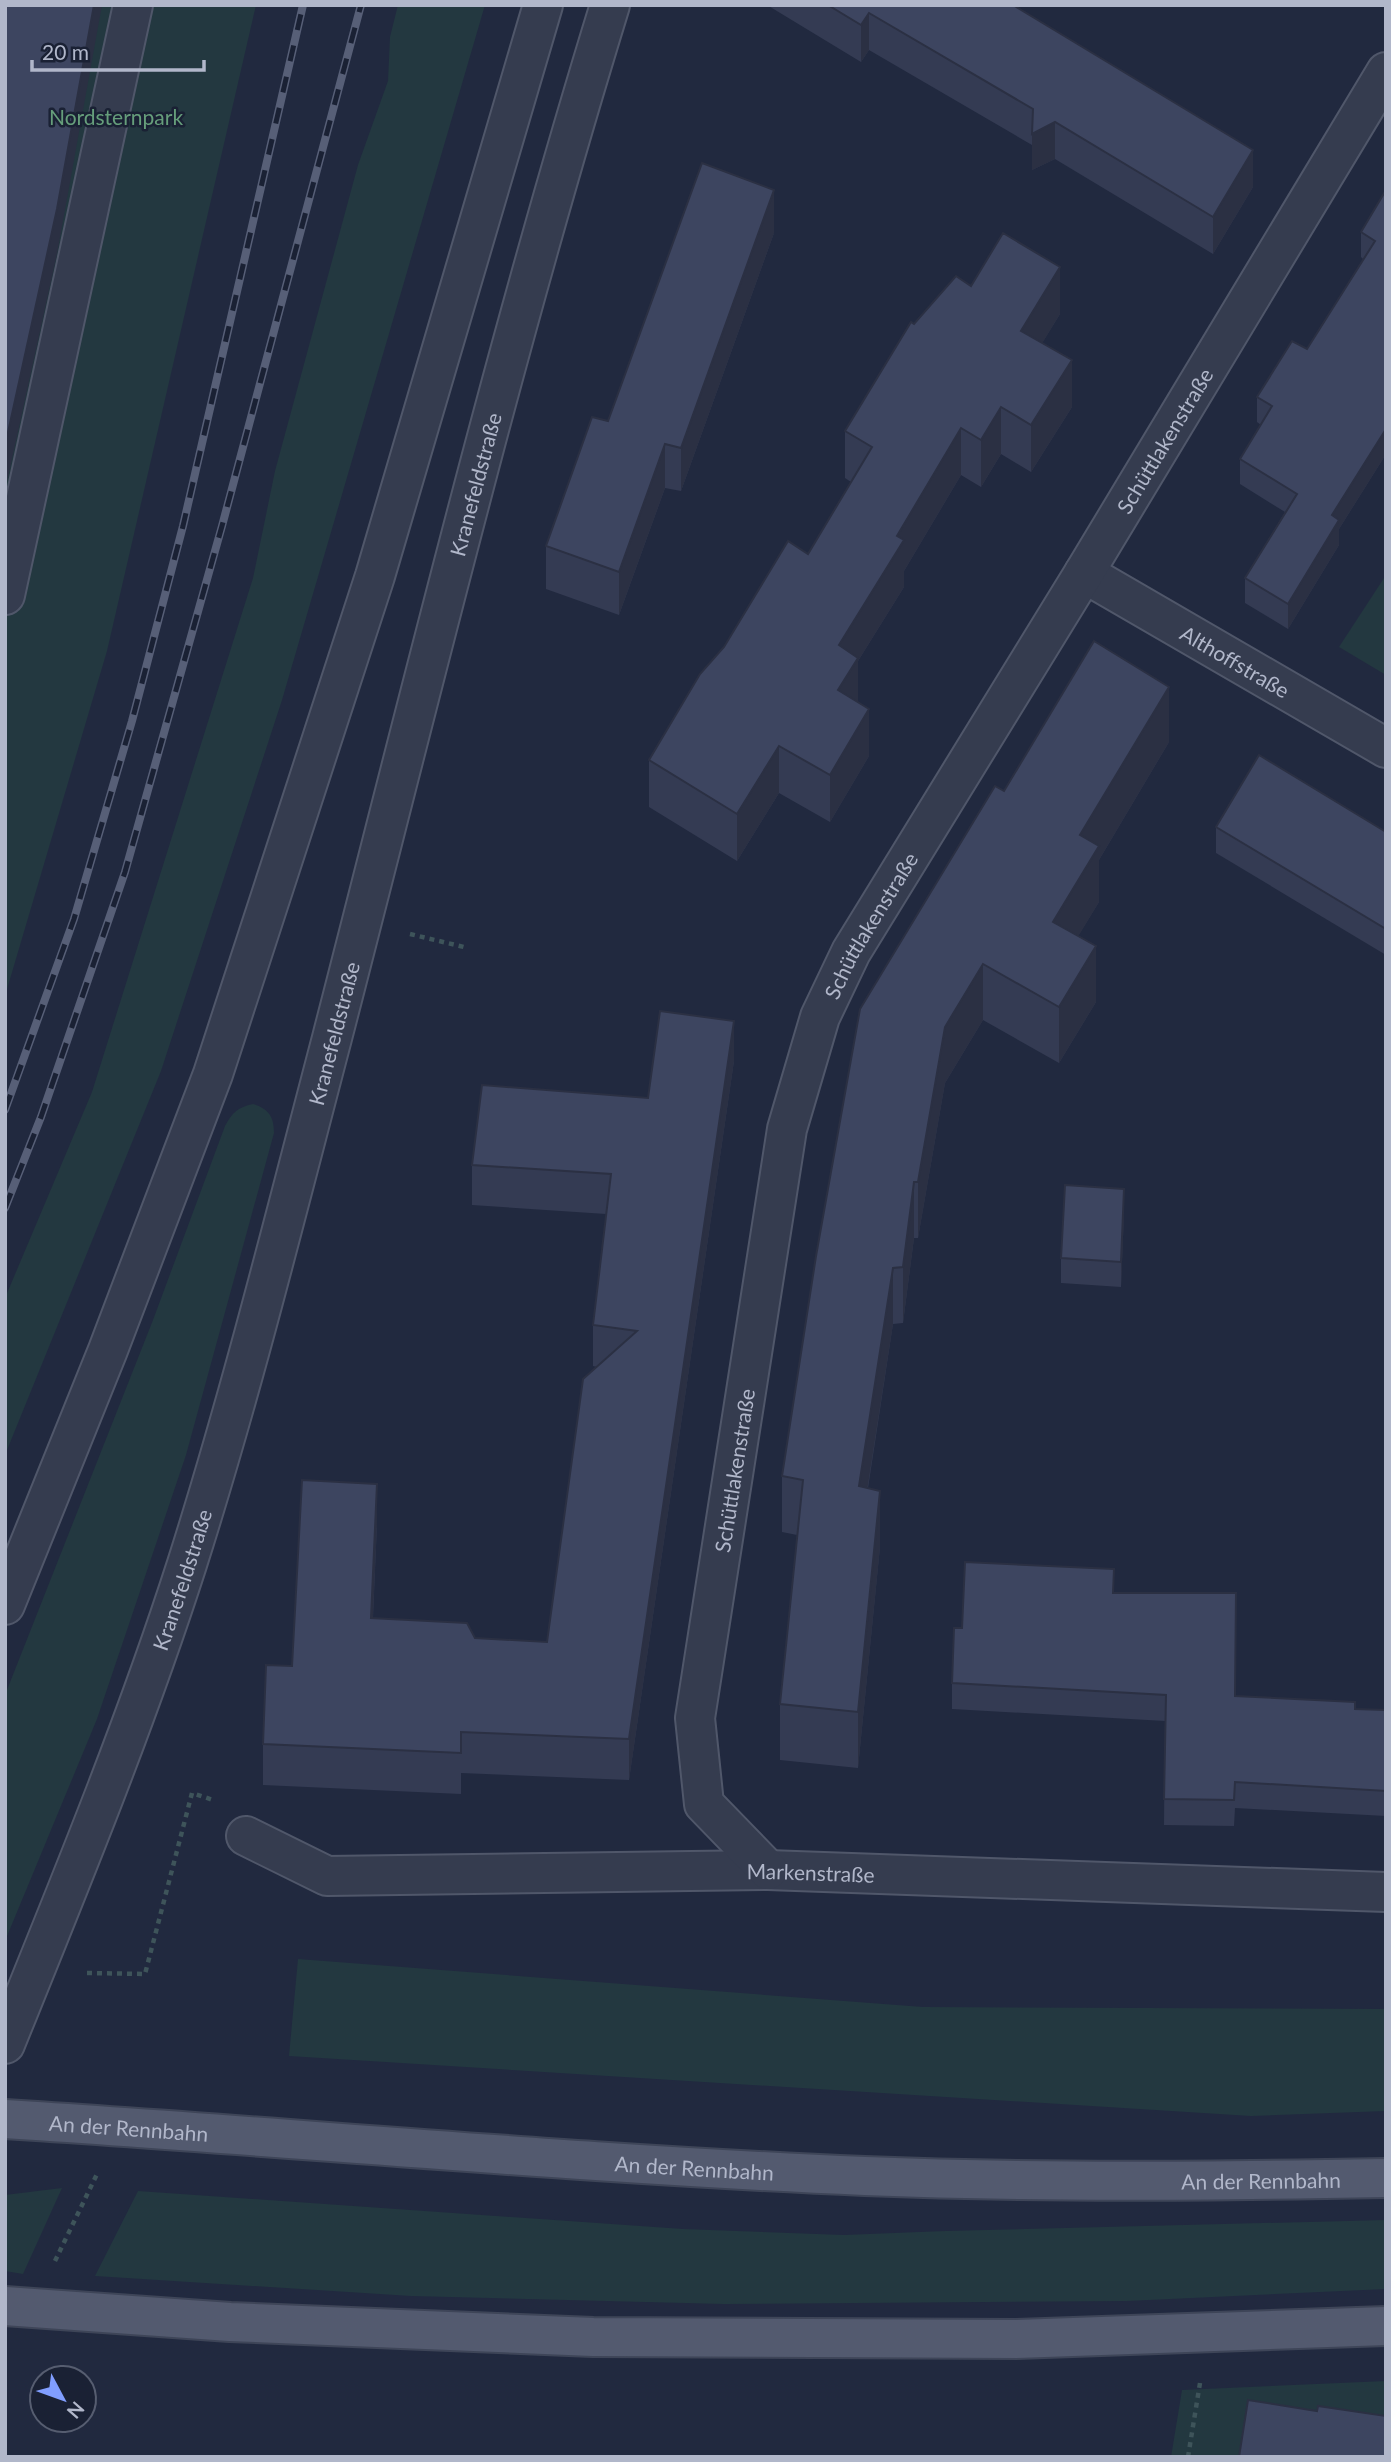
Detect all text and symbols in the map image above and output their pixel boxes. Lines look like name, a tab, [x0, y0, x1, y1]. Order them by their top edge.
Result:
scale bar	[32, 28, 203, 72]
text: 20 m	[42, 39, 89, 64]
park label: Nordsternpark	[49, 104, 183, 129]
street label: Schüttlakenstraße	[1111, 363, 1217, 518]
street label: Kranefeldstraße	[444, 410, 505, 559]
street label: Althoffstraße	[1176, 619, 1294, 702]
street label: Schüttlakenstraße	[818, 847, 922, 1002]
street label: Kranefeldstraße	[303, 959, 364, 1108]
street label: Schüttlakenstraße	[709, 1387, 759, 1554]
street label: Kranefeldstraße	[147, 1506, 216, 1653]
street label: Markenstraße	[746, 1857, 875, 1886]
street label: An der Rennbahn	[48, 2109, 209, 2145]
street label: An der Rennbahn	[614, 2150, 775, 2184]
street label: An der Rennbahn	[1181, 2166, 1341, 2193]
north arrow	[28, 2364, 98, 2434]
text: N	[63, 2397, 90, 2424]

